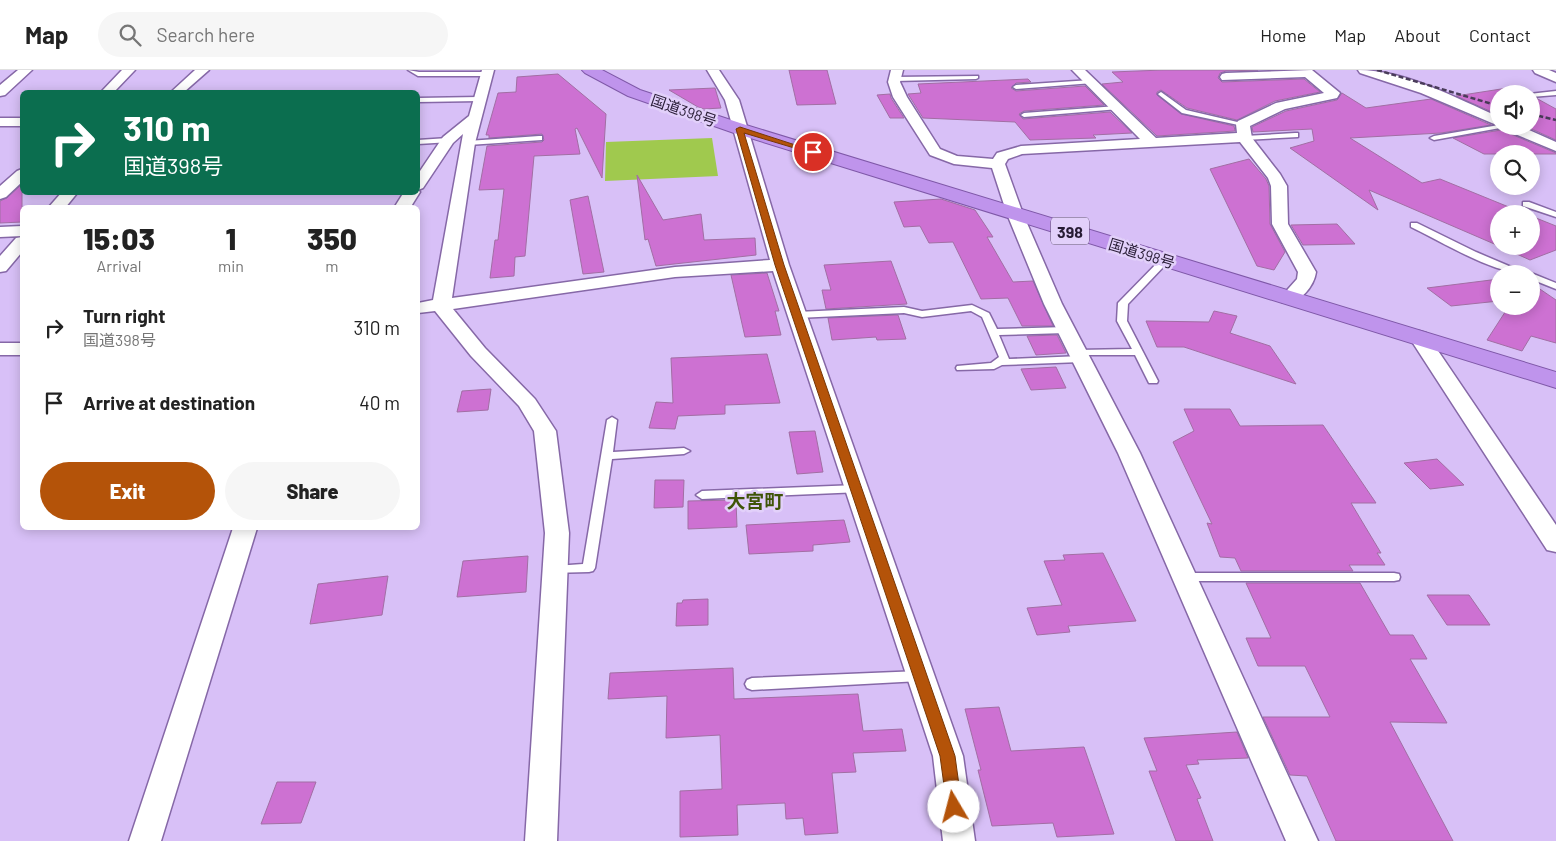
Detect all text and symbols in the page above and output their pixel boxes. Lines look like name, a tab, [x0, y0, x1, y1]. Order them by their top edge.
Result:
search box	[98, 12, 448, 57]
text: Map	[25, 20, 68, 49]
icon: search	[116, 21, 144, 49]
text: Search here	[156, 23, 255, 46]
text: Home	[1260, 24, 1306, 46]
text: Map	[1334, 24, 1366, 46]
text: About	[1394, 24, 1441, 46]
text: Contact	[1469, 24, 1531, 46]
map controls	[1490, 85, 1540, 315]
button: sound	[1490, 85, 1540, 135]
street label: 国道398号	[649, 90, 719, 130]
text: 310 m	[123, 106, 210, 148]
icon: right	[40, 110, 105, 175]
pin	[792, 131, 834, 173]
icon: arrive	[799, 138, 827, 166]
button: search	[1490, 145, 1540, 195]
text: 国道398号	[123, 152, 223, 178]
button: +	[1490, 205, 1540, 255]
road number: 398	[1051, 218, 1089, 245]
text: 15:03	[83, 220, 155, 256]
text: 1	[226, 220, 236, 256]
text: 350	[307, 220, 357, 256]
street label: 国道398号	[1107, 234, 1177, 272]
text: Arrival	[97, 256, 141, 275]
text: min	[218, 256, 244, 275]
text: m	[325, 256, 339, 275]
button: −	[1490, 265, 1540, 315]
text: Turn right	[83, 304, 165, 327]
icon: right	[40, 314, 68, 342]
text: 310 m	[353, 316, 400, 339]
text: 国道398号	[83, 330, 156, 349]
icon: arrive	[40, 389, 68, 417]
text: Arrive at destination	[83, 391, 255, 414]
text: 40 m	[359, 391, 400, 414]
button: Exit	[40, 462, 215, 520]
button: Share	[225, 462, 400, 520]
district label: 大宮町	[726, 489, 784, 512]
position arrow	[927, 780, 979, 832]

